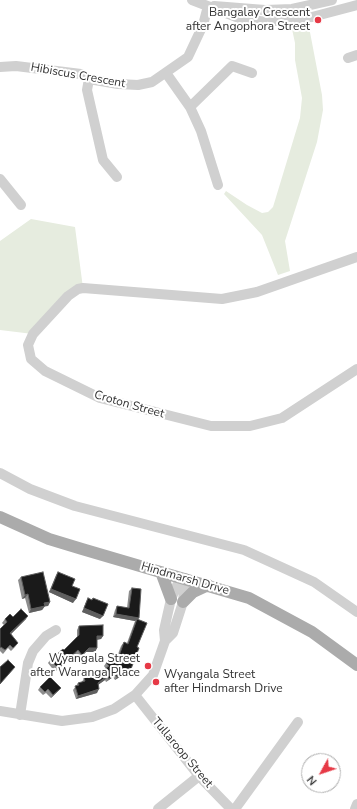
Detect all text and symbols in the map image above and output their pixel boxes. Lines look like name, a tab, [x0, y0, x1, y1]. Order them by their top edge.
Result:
place label: Bangalay Crescent after Angophora Street	[186, 6, 310, 34]
marker: Bangalay Crescent after Angophora Street	[313, 15, 323, 25]
street label: Hibiscus Crescent	[30, 61, 126, 91]
street label: Croton Street	[92, 388, 166, 422]
street label: Hindmarsh Drive	[139, 560, 231, 598]
place label: Wyangala Street after Waranga Place	[30, 652, 140, 680]
marker: Wyangala Street after Waranga Place	[143, 661, 153, 671]
place label: Wyangala Street after Hindmarsh Drive	[164, 668, 283, 696]
marker: Wyangala Street after Hindmarsh Drive	[151, 677, 161, 687]
street label: Tullaroop Street	[149, 715, 215, 791]
north arrow	[301, 753, 341, 793]
text: N	[304, 772, 321, 788]

